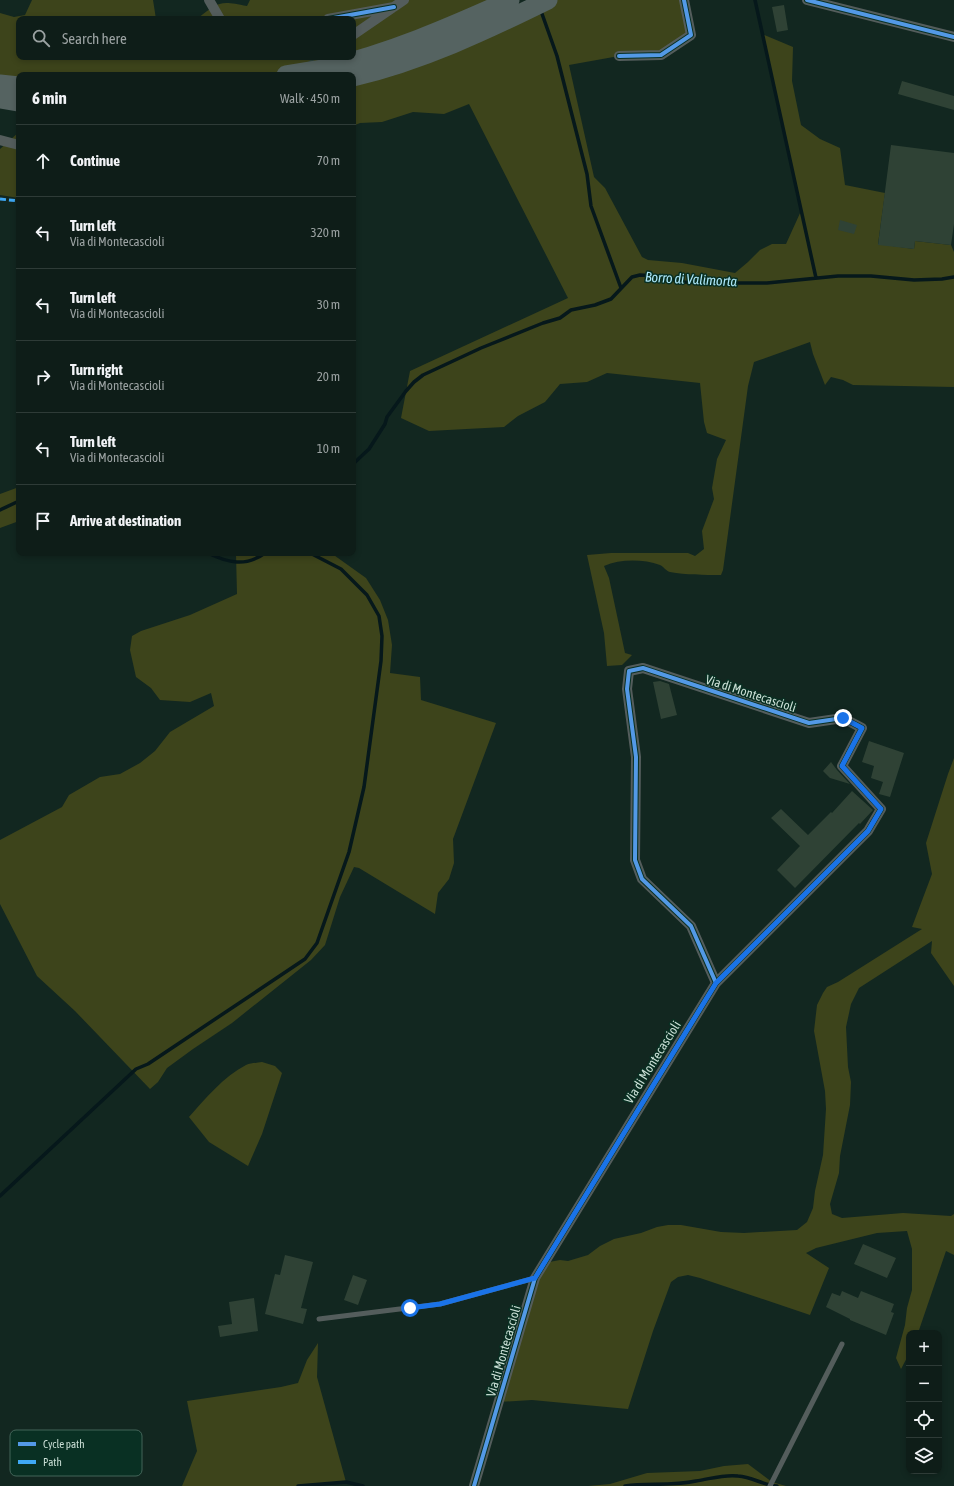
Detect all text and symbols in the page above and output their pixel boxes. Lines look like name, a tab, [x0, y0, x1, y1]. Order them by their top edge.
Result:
search box	[16, 16, 356, 60]
icon: search	[30, 27, 52, 49]
text: Search here	[62, 30, 127, 47]
text: 6 min	[32, 88, 67, 108]
text: Walk · 450 m	[280, 91, 340, 106]
icon: ahead	[32, 150, 54, 172]
text: Continue	[70, 152, 120, 169]
text: 70 m	[317, 153, 340, 168]
text: Turn left	[70, 217, 116, 234]
icon: left	[32, 222, 54, 244]
text: 320 m	[311, 225, 340, 240]
text: Via di Montecascioli	[70, 234, 164, 249]
water label: Borro di Valimorta	[645, 269, 738, 289]
text: Turn left	[70, 289, 116, 306]
icon: left	[32, 294, 54, 316]
text: 30 m	[317, 297, 340, 312]
text: Via di Montecascioli	[70, 306, 164, 321]
text: Turn right	[70, 361, 123, 378]
icon: right	[32, 366, 54, 388]
text: 20 m	[317, 369, 340, 384]
text: Via di Montecascioli	[70, 378, 164, 393]
text: Turn left	[70, 433, 116, 450]
icon: left	[32, 438, 54, 460]
text: 10 m	[317, 441, 340, 456]
text: Via di Montecascioli	[70, 450, 164, 465]
icon: arrive	[32, 510, 54, 532]
text: Arrive at destination	[70, 512, 181, 529]
street label: Via di Montecascioli	[704, 672, 798, 715]
route end	[834, 709, 852, 727]
street label: Via di Montecascioli	[621, 1018, 684, 1106]
route start	[401, 1299, 419, 1317]
street label: Via di Montecascioli	[483, 1304, 524, 1399]
map controls	[906, 1330, 942, 1474]
button: +	[906, 1330, 942, 1366]
button: −	[906, 1366, 942, 1402]
button: locate	[906, 1402, 942, 1438]
legend	[10, 1430, 142, 1476]
text: Cycle path	[43, 1438, 85, 1450]
button: layers	[906, 1438, 942, 1474]
text: Path	[43, 1456, 62, 1468]

